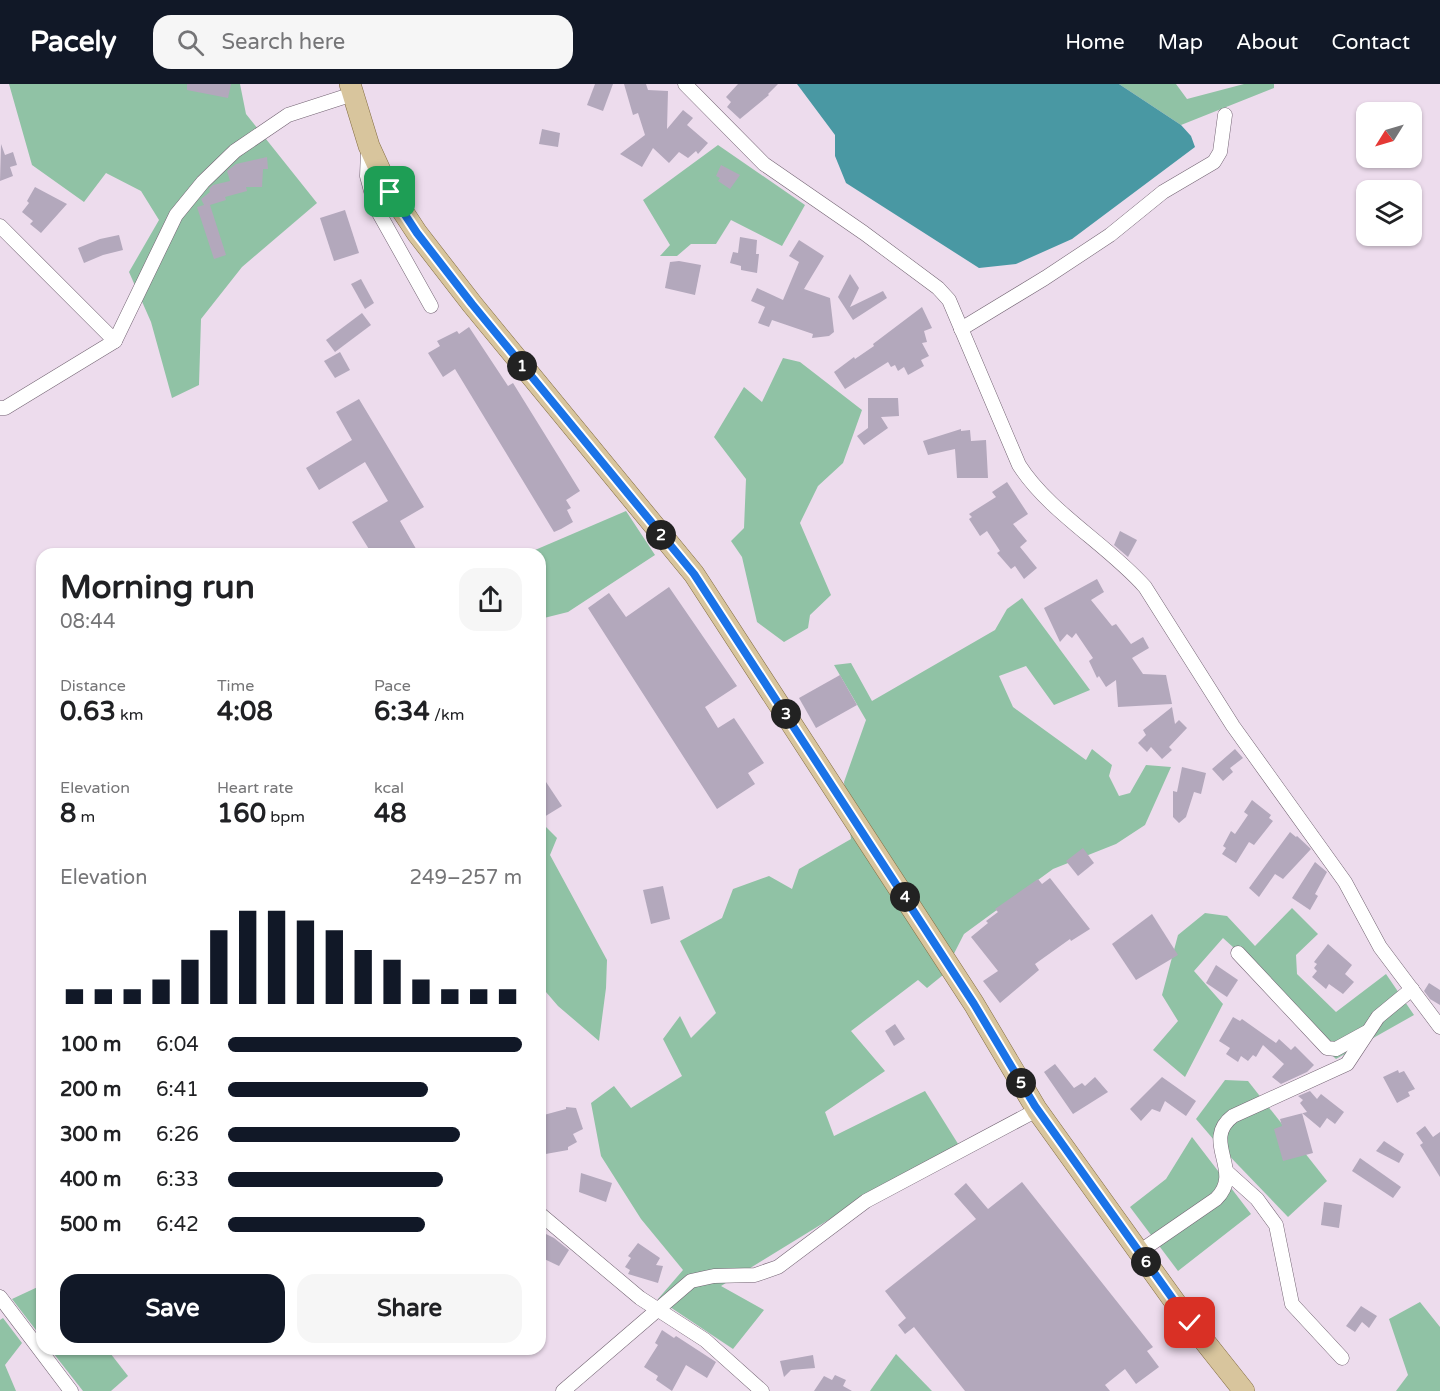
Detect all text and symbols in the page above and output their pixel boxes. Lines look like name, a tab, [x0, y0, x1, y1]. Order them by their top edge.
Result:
search box	[153, 15, 573, 69]
text: Pacely	[30, 25, 117, 59]
icon: search	[174, 26, 207, 59]
text: Search here	[222, 29, 345, 55]
text: Home	[1065, 30, 1125, 55]
text: Map	[1158, 30, 1203, 55]
text: About	[1236, 30, 1298, 55]
text: Contact	[1331, 30, 1410, 55]
north arrow	[1356, 102, 1422, 168]
map controls	[1356, 102, 1422, 246]
pin	[364, 166, 415, 217]
icon: arrive	[373, 175, 406, 208]
button: layers	[1356, 180, 1422, 246]
pin: 1	[507, 351, 537, 381]
text: 1	[517, 356, 527, 376]
pin: 2	[646, 520, 676, 550]
text: 2	[656, 525, 666, 545]
text: Morning run	[60, 568, 255, 607]
button: share	[459, 568, 522, 631]
text: 08:44	[60, 610, 115, 634]
text: Distance	[60, 676, 126, 696]
text: Time	[217, 676, 254, 696]
text: Pace	[374, 676, 411, 696]
text: 0.63	[60, 696, 116, 727]
text: 4:08	[217, 696, 273, 727]
text: 6:34	[374, 696, 430, 727]
pin: 3	[771, 699, 801, 729]
text: 3	[781, 704, 791, 724]
text: km	[116, 705, 143, 725]
text: /km	[430, 705, 464, 725]
text: Elevation	[60, 778, 130, 798]
text: Heart rate	[217, 778, 293, 798]
text: kcal	[374, 778, 404, 798]
text: 8	[60, 798, 76, 829]
text: 160	[217, 798, 266, 829]
text: 48	[374, 798, 407, 829]
text: m	[76, 807, 95, 827]
text: bpm	[266, 807, 305, 827]
text: Elevation	[60, 866, 147, 890]
text: 249–257 m	[409, 866, 522, 890]
pin: 4	[890, 882, 920, 912]
text: 4	[900, 887, 910, 907]
text: 100 m	[60, 1033, 121, 1057]
text: 6:04	[156, 1033, 199, 1057]
pin: 5	[1006, 1068, 1036, 1098]
text: 5	[1016, 1073, 1026, 1093]
text: 200 m	[60, 1078, 121, 1102]
text: 6:41	[156, 1078, 199, 1102]
text: 300 m	[60, 1123, 121, 1147]
text: 6:26	[156, 1123, 199, 1147]
text: 400 m	[60, 1168, 121, 1192]
text: 6:33	[156, 1168, 199, 1192]
text: 500 m	[60, 1213, 121, 1237]
text: 6:42	[156, 1213, 199, 1237]
pin: 6	[1131, 1247, 1161, 1277]
text: 6	[1141, 1252, 1151, 1272]
button: Save	[60, 1274, 285, 1343]
button: Share	[297, 1274, 522, 1343]
pin	[1164, 1297, 1215, 1348]
icon: check	[1173, 1306, 1206, 1339]

